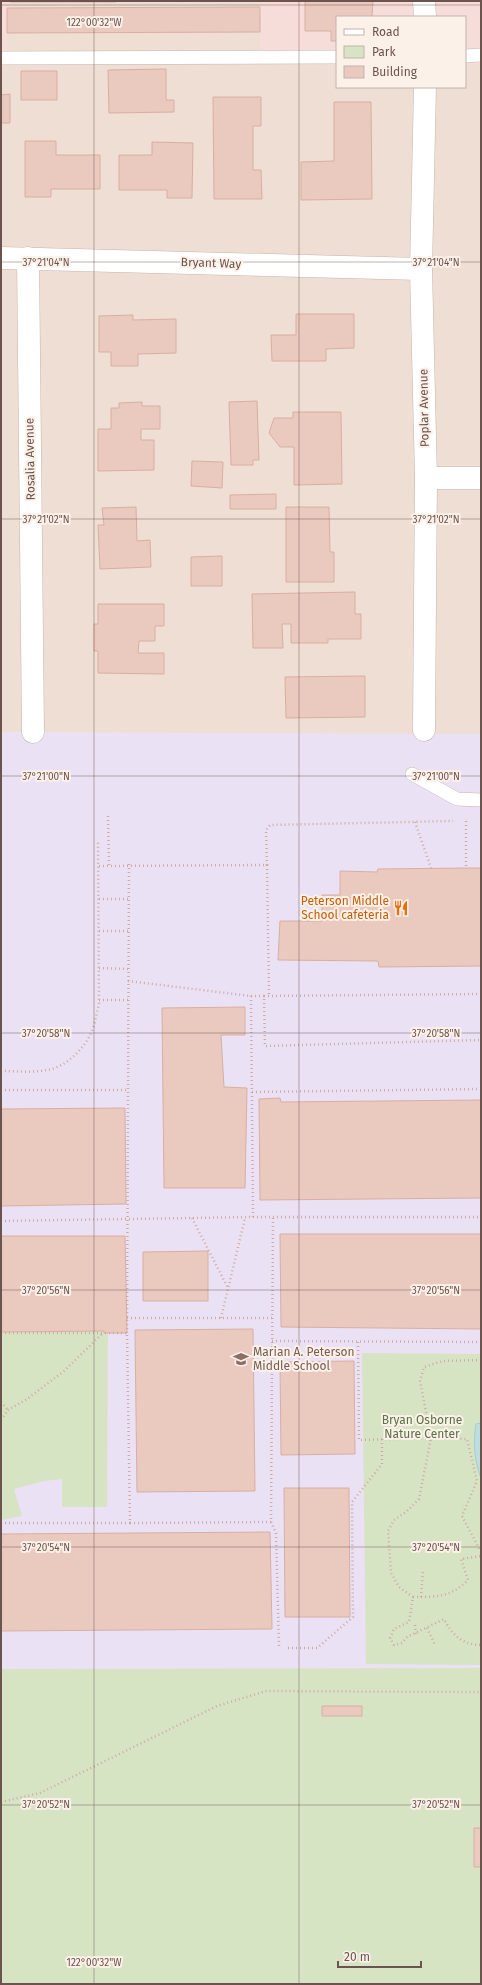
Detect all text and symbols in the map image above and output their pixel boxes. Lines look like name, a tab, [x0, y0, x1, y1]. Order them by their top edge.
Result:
legend	[336, 16, 466, 88]
text: 122°00'32"W	[67, 17, 122, 29]
text: Road	[372, 25, 400, 39]
text: Park	[372, 45, 396, 59]
text: Building	[372, 65, 418, 79]
street label: Bryant Way	[181, 255, 242, 271]
text: 37°21'04"N	[22, 257, 70, 269]
text: 37°21'04"N	[412, 257, 460, 269]
street label: Poplar Avenue	[416, 369, 432, 447]
street label: Rosalia Avenue	[22, 418, 38, 500]
text: 37°21'02"N	[22, 514, 70, 526]
text: 37°21'02"N	[412, 514, 460, 526]
text: 37°21'00"N	[22, 771, 70, 783]
text: 37°21'00"N	[412, 771, 460, 783]
place label: Peterson Middle School cafeteria	[301, 894, 389, 922]
restaurant icon: Peterson Middle School cafeteria	[392, 899, 410, 917]
text: 37°20'58"N	[22, 1028, 70, 1040]
text: 37°20'58"N	[412, 1028, 460, 1040]
text: 37°20'56"N	[22, 1285, 70, 1297]
text: 37°20'56"N	[412, 1285, 460, 1297]
place label: Marian A. Peterson Middle School	[253, 1345, 355, 1373]
school or university icon: Marian A. Peterson Middle School	[232, 1350, 250, 1368]
park label: Bryan Osborne Nature Center	[382, 1413, 462, 1441]
text: 37°20'54"N	[22, 1542, 70, 1554]
text: 37°20'54"N	[412, 1542, 460, 1554]
text: 37°20'52"N	[22, 1799, 70, 1811]
text: 37°20'52"N	[412, 1799, 460, 1811]
scale bar	[338, 1943, 421, 1969]
text: 20 m	[344, 1950, 370, 1964]
text: 122°00'32"W	[67, 1957, 122, 1969]

